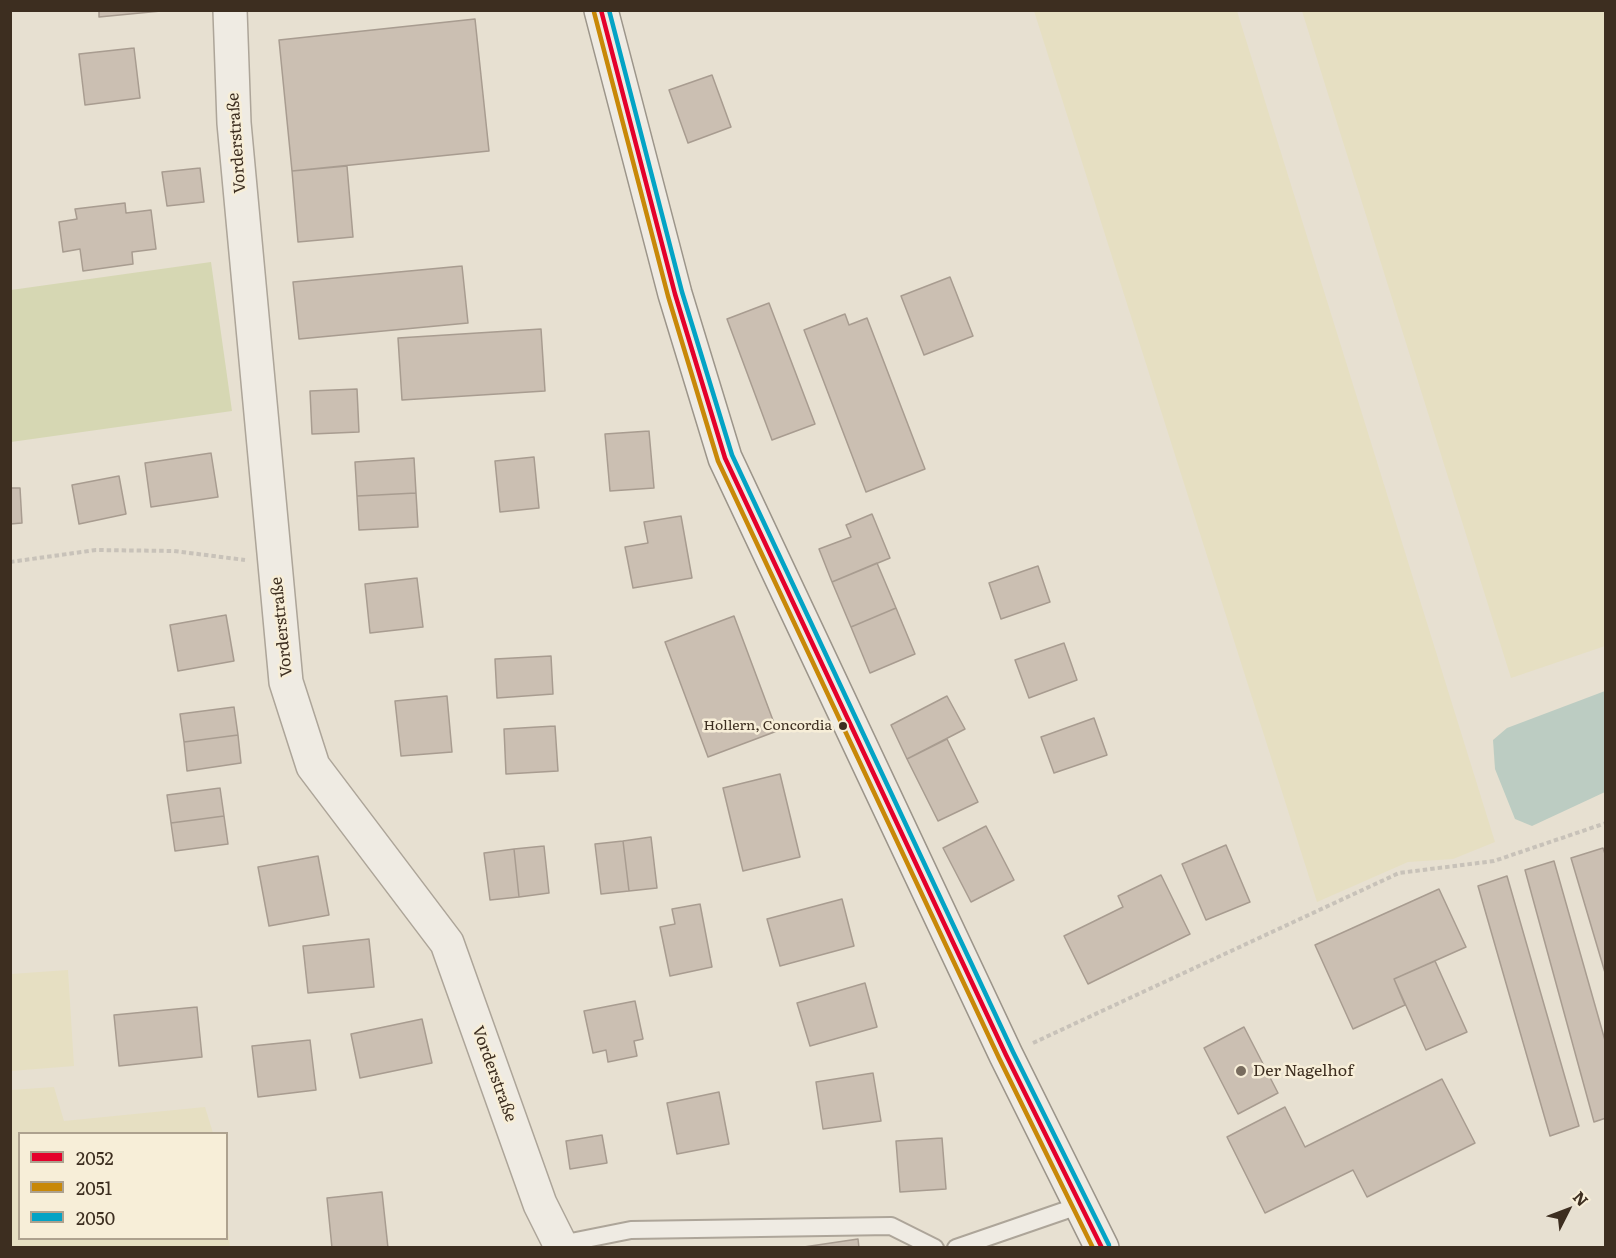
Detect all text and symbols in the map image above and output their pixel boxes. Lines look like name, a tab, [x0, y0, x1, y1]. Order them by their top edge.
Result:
street label: Vorderstraße	[224, 92, 250, 194]
street label: Vorderstraße	[267, 576, 297, 678]
place label: Hollern, Concordia	[703, 718, 832, 734]
marker: Hollern, Concordia	[837, 720, 849, 732]
street label: Vorderstraße	[468, 1023, 520, 1125]
place label: Der Nagelhof	[1253, 1061, 1353, 1081]
marker: Der Nagelhof	[1234, 1064, 1248, 1078]
legend	[18, 1132, 228, 1240]
text: 2052	[76, 1144, 114, 1171]
text: 2051	[76, 1174, 112, 1201]
north arrow	[1538, 1180, 1598, 1240]
text: N	[1568, 1185, 1595, 1211]
text: 2050	[76, 1204, 115, 1231]

